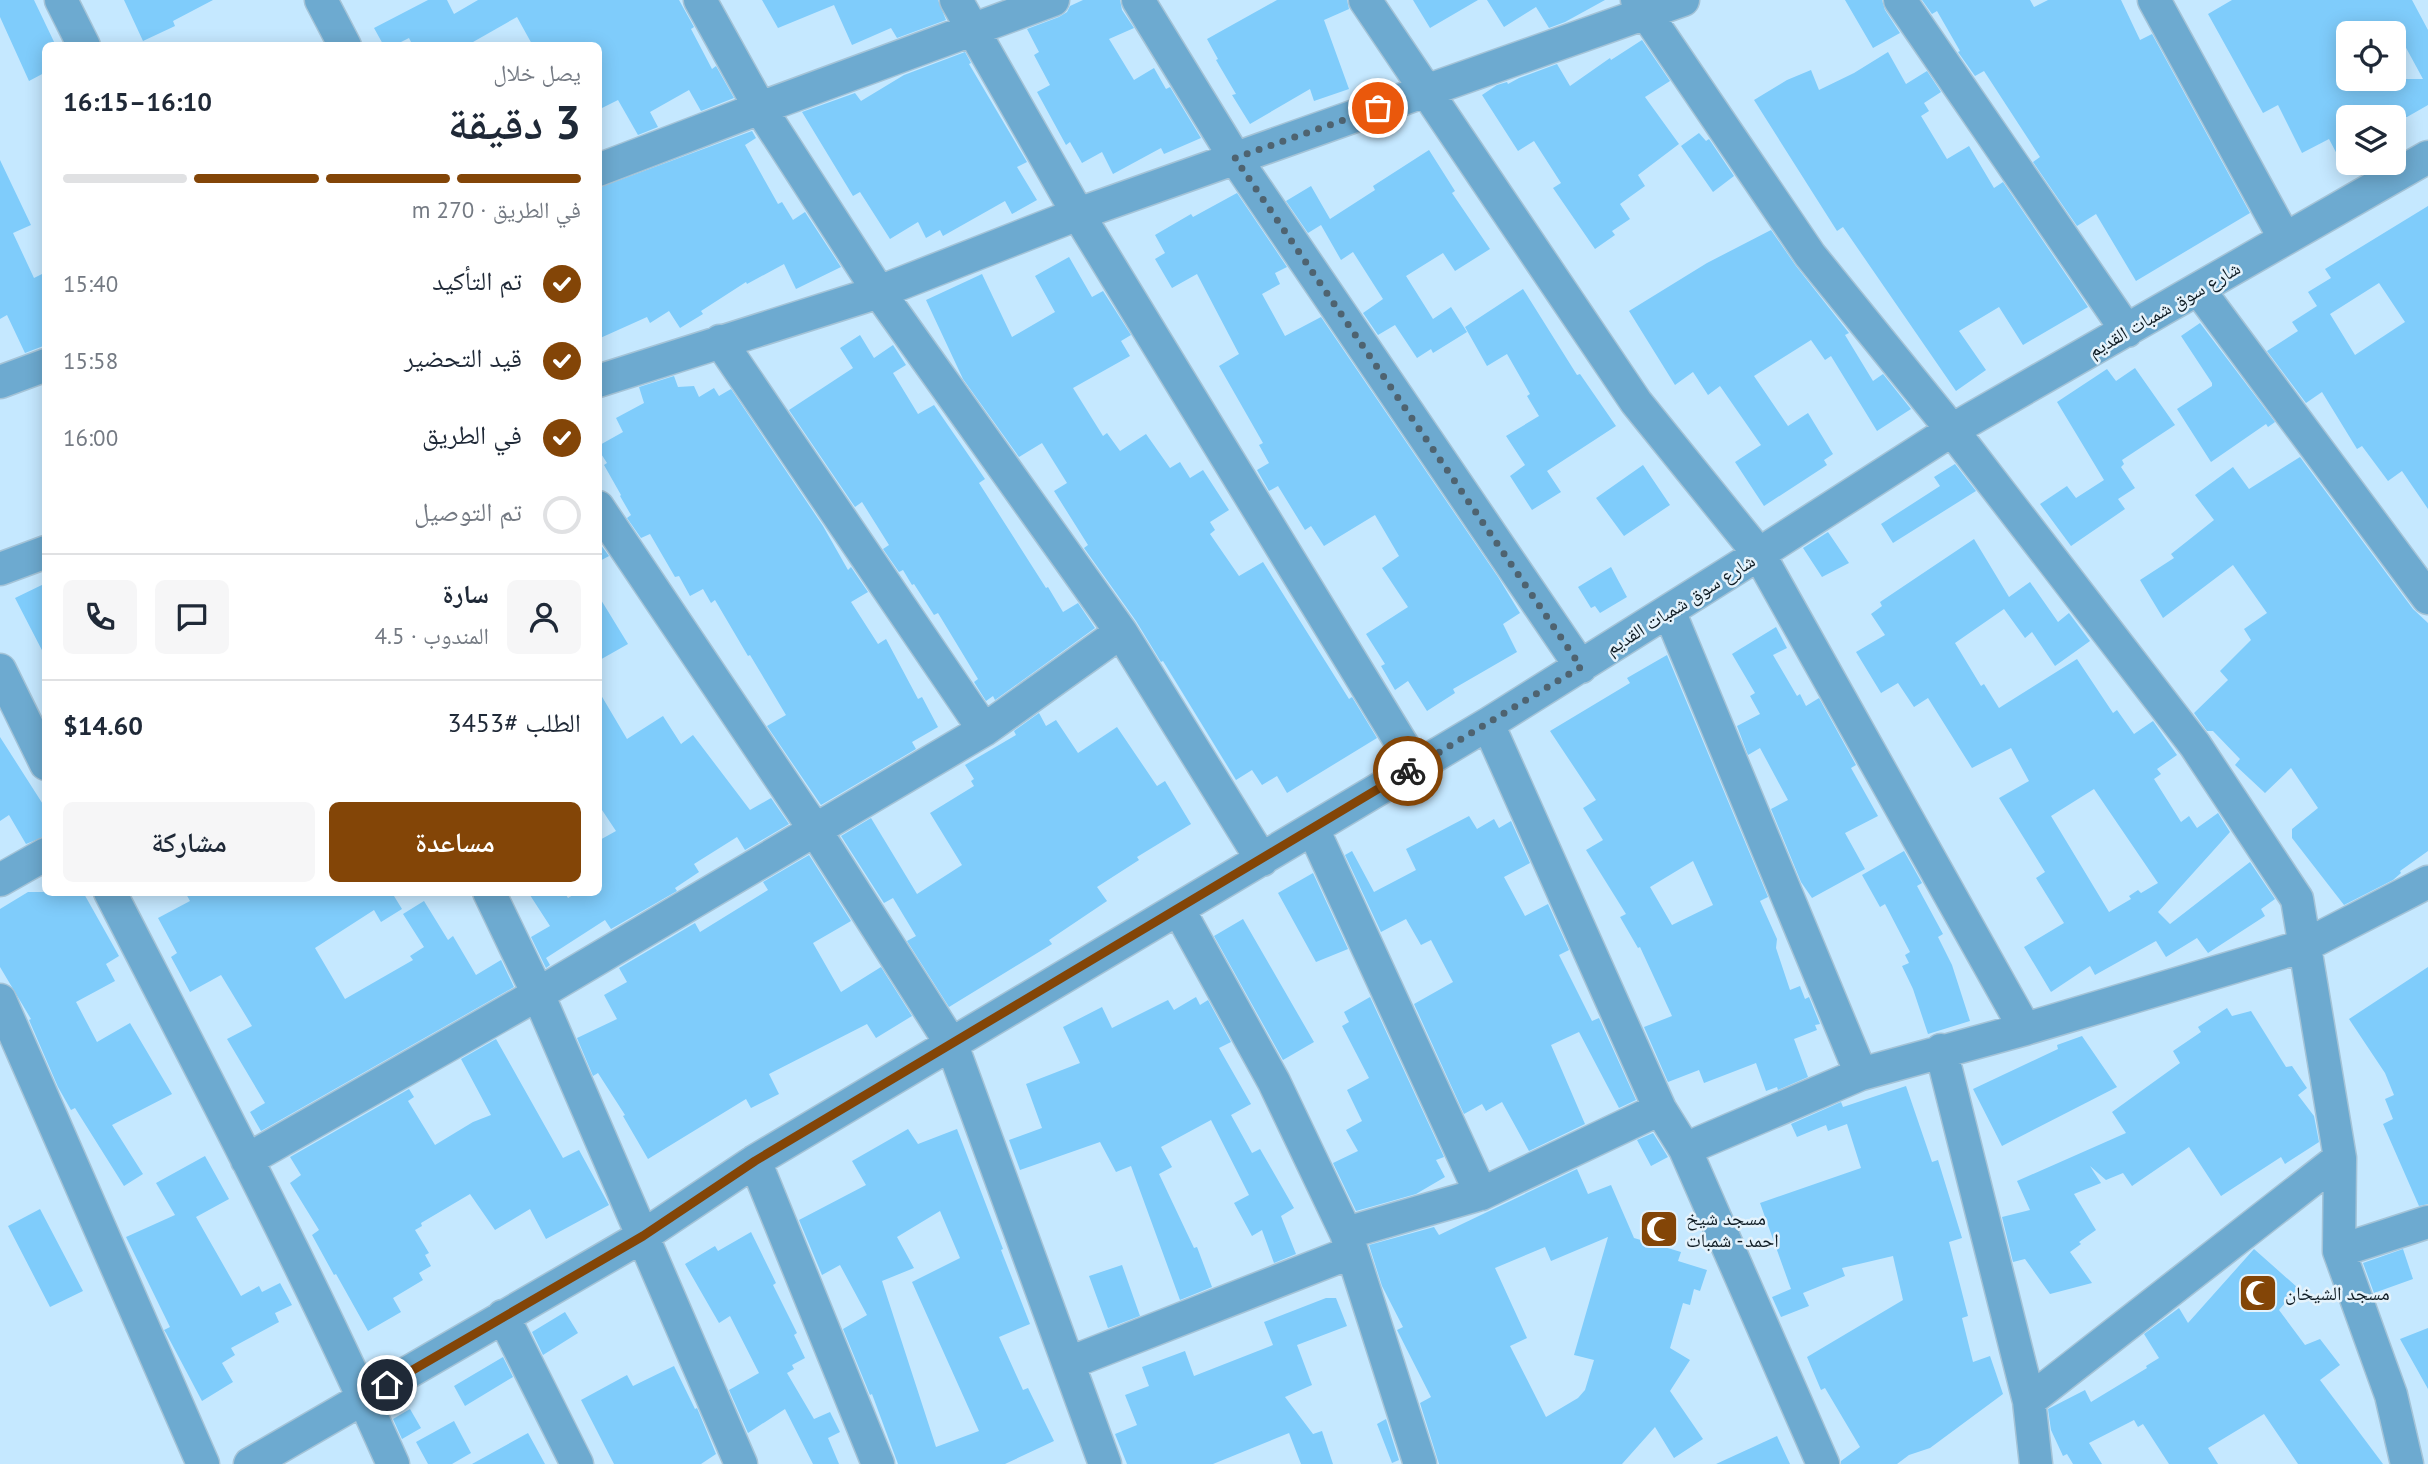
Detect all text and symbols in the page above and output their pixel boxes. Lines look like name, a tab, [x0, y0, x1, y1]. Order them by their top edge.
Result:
map controls	[2336, 21, 2406, 175]
button: locate	[2336, 21, 2406, 91]
text: يصل خلال	[493, 58, 581, 87]
pin	[1348, 78, 1408, 138]
text: 16:10–16:15	[63, 85, 212, 118]
icon: bag	[1359, 89, 1397, 127]
text: 3 دقيقة	[448, 92, 581, 152]
button: layers	[2336, 105, 2406, 175]
text: في الطريق · 270 m	[412, 195, 581, 224]
street label: شارع سوق شمبات القديم	[2084, 256, 2245, 363]
text: تم التأكيد	[432, 264, 522, 297]
icon: check	[543, 265, 581, 303]
text: 15:40	[63, 269, 118, 298]
text: قيد التحضير	[404, 341, 522, 374]
icon: check	[543, 342, 581, 380]
text: 15:58	[63, 346, 118, 375]
text: في الطريق	[422, 418, 522, 451]
icon: check	[543, 419, 581, 457]
text: 16:00	[63, 423, 118, 452]
text: تم التوصيل	[414, 495, 522, 528]
street label: شارع سوق شمبات القديم	[1601, 548, 1760, 661]
text: سارة	[442, 577, 489, 610]
button: phone	[63, 580, 137, 654]
button: chat	[155, 580, 229, 654]
button: person	[507, 580, 581, 654]
text: المندوب · 4.5	[375, 621, 489, 650]
text: الطلب #3453	[448, 706, 581, 739]
text: $14.60	[63, 709, 143, 742]
courier	[1373, 736, 1443, 806]
icon: bike	[1389, 752, 1427, 790]
button: مشاركة	[63, 802, 315, 882]
button: مساعدة	[329, 802, 581, 882]
place label: مسجد شيخ احمد - شمبات	[1686, 1206, 1779, 1252]
mosque icon: مسجد شيخ احمد - شمبات	[1638, 1208, 1680, 1250]
mosque icon: مسجد الشيخان	[2237, 1272, 2279, 1314]
place label: مسجد الشيخان	[2285, 1281, 2390, 1305]
pin	[357, 1355, 417, 1415]
icon: home	[368, 1366, 406, 1404]

